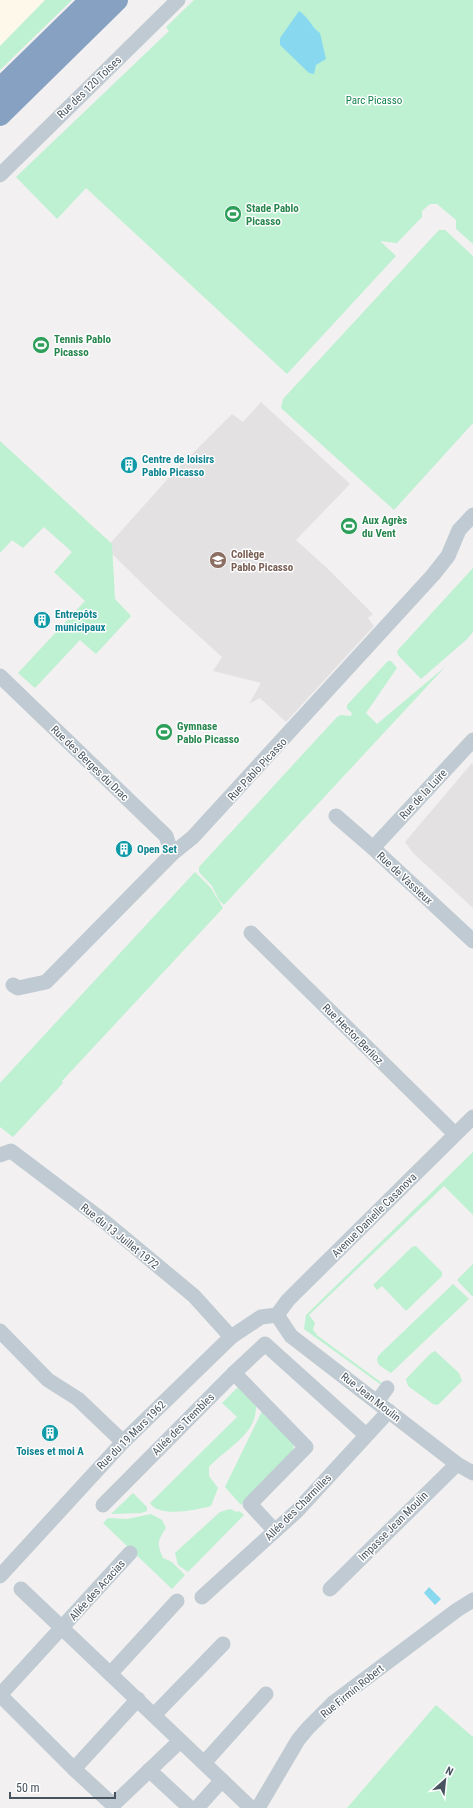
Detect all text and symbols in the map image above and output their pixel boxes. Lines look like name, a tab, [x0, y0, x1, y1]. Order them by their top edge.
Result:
street label: Rue des 120 Toises	[55, 53, 124, 121]
park label: Parc Picasso	[346, 94, 403, 107]
place label: Stade Pablo Picasso	[246, 202, 299, 228]
sports icon: Stade Pablo Picasso	[223, 204, 243, 224]
place label: Tennis Pablo Picasso	[54, 333, 111, 359]
sports icon: Tennis Pablo Picasso	[31, 335, 51, 355]
place label: Centre de loisirs Pablo Picasso	[142, 453, 214, 479]
building icon: Centre de loisirs Pablo Picasso	[119, 455, 139, 475]
place label: Aux Agrès du Vent	[362, 514, 407, 540]
sports icon: Aux Agrès du Vent	[339, 516, 359, 536]
place label: Collège Pablo Picasso	[231, 548, 294, 574]
school or university icon: Collège Pablo Picasso	[208, 550, 228, 570]
place label: Entrepôts municipaux	[55, 608, 106, 634]
building icon: Entrepôts municipaux	[32, 610, 52, 630]
place label: Gymnase Pablo Picasso	[177, 720, 240, 746]
sports icon: Gymnase Pablo Picasso	[154, 722, 174, 742]
street label: Rue des Berges du Drac	[48, 723, 131, 804]
street label: Rue Pablo Picasso	[225, 735, 290, 803]
street label: Rue de la Luire	[397, 767, 450, 822]
building icon: Open Set	[114, 839, 134, 859]
place label: Open Set	[137, 843, 177, 856]
street label: Rue de Vassieux	[374, 849, 435, 907]
street label: Rue Hector Berlioz	[320, 1001, 386, 1067]
street label: Avenue Danielle Casanova	[329, 1170, 419, 1260]
street label: Rue du 13 Juillet 1972	[78, 1201, 161, 1272]
street label: Rue Jean Moulin	[338, 1370, 403, 1425]
street label: Allée des Trembles	[150, 1391, 217, 1458]
street label: Rue du 19 Mars 1962	[94, 1398, 168, 1472]
building icon: Toises et moi A	[40, 1423, 60, 1443]
place label: Toises et moi A	[16, 1445, 84, 1458]
street label: Allée des Charmilles	[262, 1471, 334, 1543]
street label: Impasse Jean Moulin	[356, 1489, 431, 1564]
street label: Allée des Acacias	[67, 1557, 128, 1623]
street label: Rue Firmin Robert	[318, 1662, 387, 1721]
north arrow	[425, 1760, 465, 1800]
text: N	[443, 1764, 455, 1779]
scale bar	[10, 1774, 115, 1800]
text: 50 m	[16, 1781, 40, 1795]

